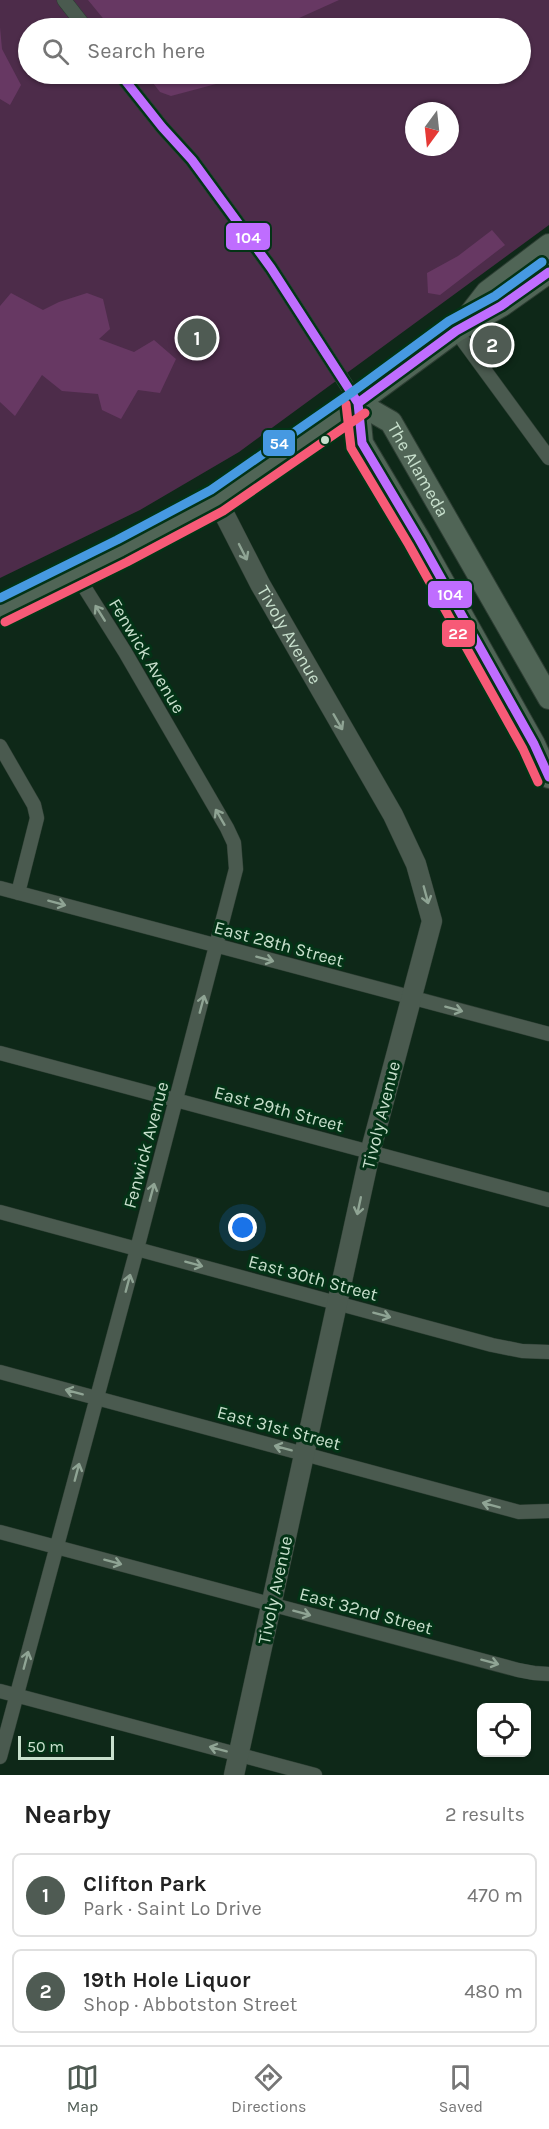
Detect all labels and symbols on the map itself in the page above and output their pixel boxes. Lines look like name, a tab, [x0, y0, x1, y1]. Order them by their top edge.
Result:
north arrow	[405, 102, 459, 156]
line badge: 104	[225, 222, 271, 251]
text: 104	[235, 228, 261, 247]
pin: 1	[178, 316, 216, 360]
pin: 2	[472, 322, 512, 368]
street label: The Alameda	[383, 418, 454, 521]
line badge: 54	[262, 429, 296, 457]
text: 54	[270, 434, 289, 453]
unlabelled marker	[319, 434, 331, 446]
one-way arrow	[237, 543, 249, 560]
line badge: 104	[427, 580, 473, 609]
street label: Tivoly Avenue	[252, 582, 326, 688]
text: 104	[437, 585, 463, 604]
street label: Fenwick Avenue	[104, 594, 190, 718]
one-way arrow	[94, 604, 107, 621]
line badge: 22	[441, 619, 476, 648]
text: 22	[448, 624, 468, 643]
one-way arrow	[332, 713, 344, 730]
one-way arrow	[214, 809, 226, 826]
one-way arrow	[421, 886, 432, 905]
one-way arrow	[47, 898, 66, 909]
street label: East 28th Street	[212, 916, 346, 972]
one-way arrow	[255, 953, 274, 965]
one-way arrow	[196, 995, 208, 1014]
one-way arrow	[444, 1004, 463, 1015]
street label: Tivoly Avenue	[357, 1059, 405, 1171]
street label: Fenwick Avenue	[119, 1079, 173, 1211]
street label: East 29th Street	[212, 1081, 346, 1137]
one-way arrow	[147, 1183, 158, 1202]
one-way arrow	[352, 1197, 364, 1216]
your location	[228, 1213, 257, 1242]
street label: East 30th Street	[246, 1250, 380, 1306]
one-way arrow	[184, 1259, 203, 1270]
one-way arrow	[123, 1274, 134, 1293]
one-way arrow	[372, 1309, 391, 1321]
one-way arrow	[65, 1385, 84, 1397]
street label: East 31st Street	[215, 1401, 343, 1455]
one-way arrow	[274, 1442, 293, 1453]
one-way arrow	[72, 1463, 83, 1482]
one-way arrow	[482, 1498, 501, 1510]
street label: Tivoly Avenue	[253, 1534, 297, 1646]
one-way arrow	[103, 1557, 122, 1568]
street label: East 32nd Street	[297, 1583, 435, 1639]
one-way arrow	[292, 1607, 311, 1619]
one-way arrow	[21, 1651, 32, 1670]
one-way arrow	[480, 1657, 499, 1669]
scale bar	[18, 1733, 114, 1760]
one-way arrow	[208, 1743, 227, 1754]

